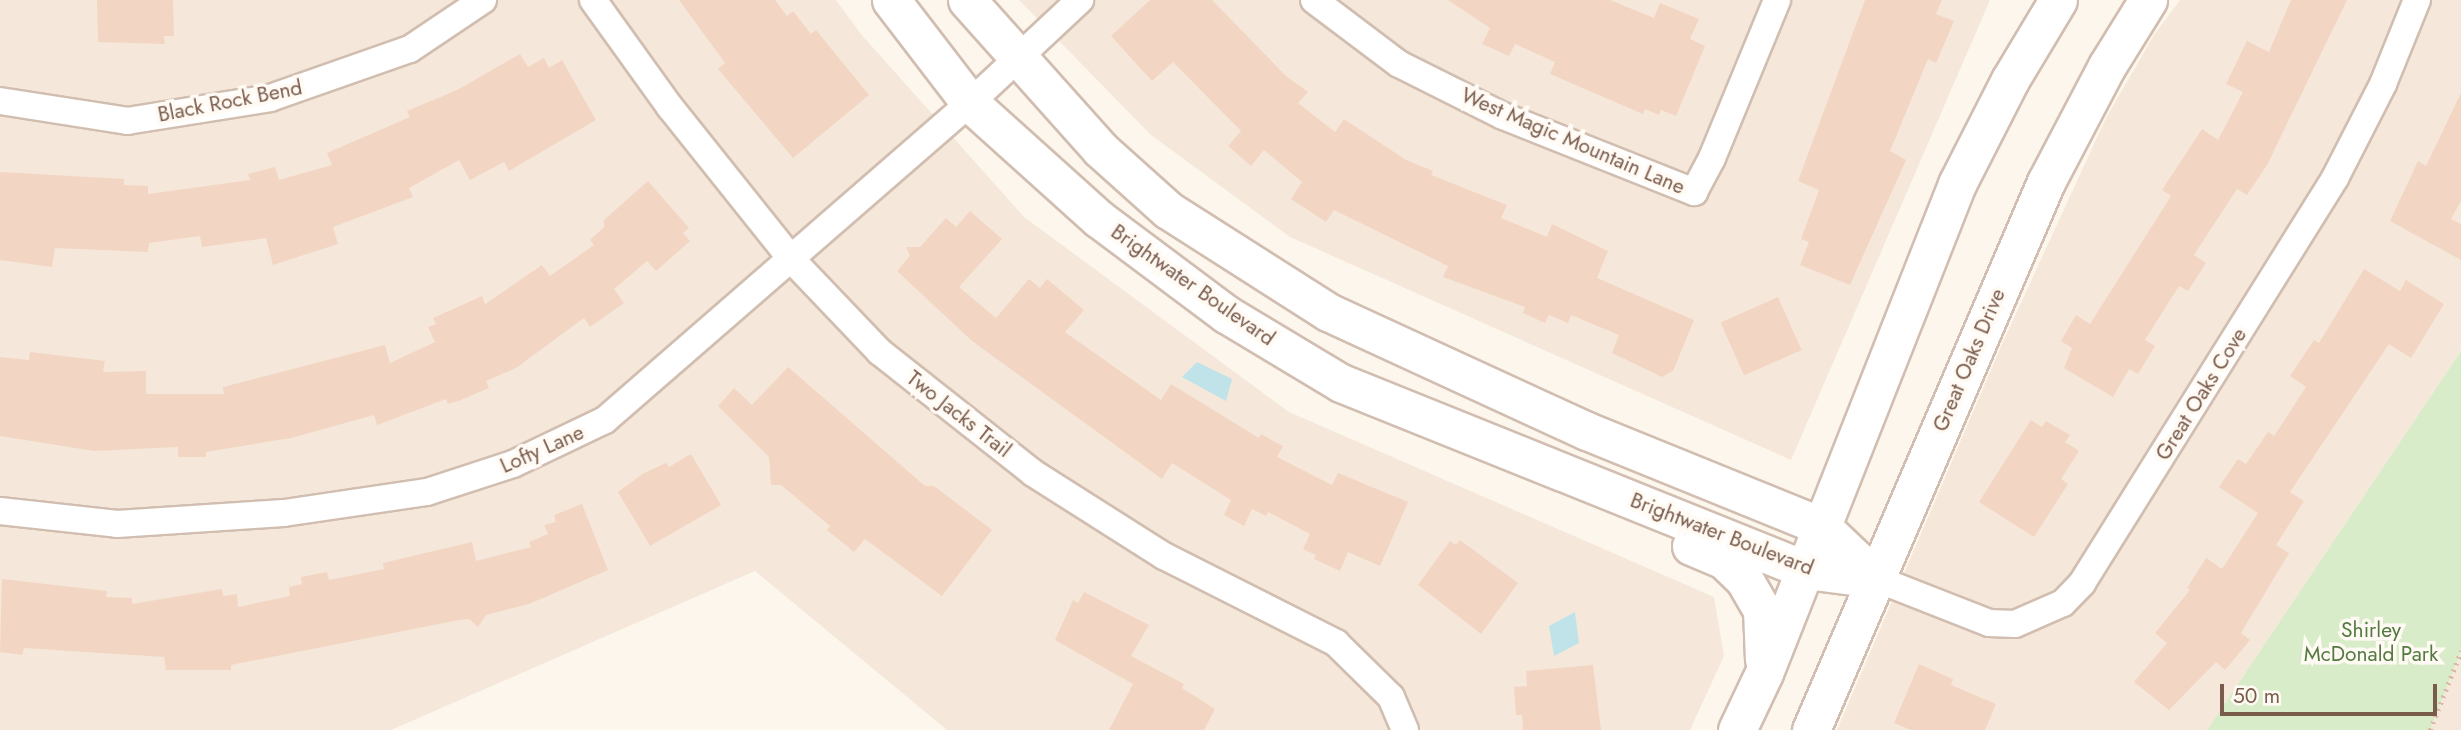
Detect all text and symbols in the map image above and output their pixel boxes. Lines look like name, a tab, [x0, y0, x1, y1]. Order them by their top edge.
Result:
street label: Black Rock Bend	[156, 75, 304, 127]
street label: West Magic Mountain Lane	[1457, 82, 1689, 200]
street label: Brightwater Boulevard	[1106, 219, 1280, 351]
street label: Great Oaks Drive	[1928, 285, 2010, 435]
street label: Great Oaks Cove	[2150, 323, 2252, 465]
street label: Two Jacks Trail	[902, 365, 1016, 463]
street label: Lofty Lane	[496, 419, 588, 479]
street label: Brightwater Boulevard	[1627, 487, 1817, 581]
park label: Shirley McDonald Park	[2304, 617, 2438, 667]
scale bar	[2223, 670, 2440, 714]
text: 50 m	[2233, 681, 2280, 711]

